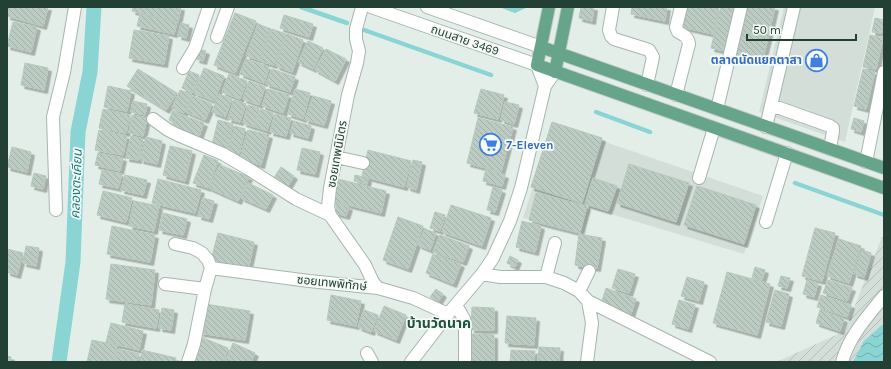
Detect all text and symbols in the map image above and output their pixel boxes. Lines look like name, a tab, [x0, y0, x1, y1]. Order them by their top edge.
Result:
scale bar	[747, 16, 856, 42]
street label: ถนนสาย 3469	[429, 22, 501, 58]
text: 50 m	[753, 23, 781, 37]
shop icon: ตลาดนัดแยกตาสา	[804, 47, 830, 73]
place label: ตลาดนัดแยกตาสา	[711, 53, 802, 67]
street label: ซอยเทพนิมิตร	[324, 119, 350, 189]
supermarket icon: 7-Eleven	[477, 132, 503, 158]
place label: 7-Eleven	[506, 138, 554, 152]
water label: คลองตะเคียน	[67, 148, 85, 219]
street label: ซอยเทพพิทักษ์	[296, 272, 368, 294]
district label: บ้านวัดนาค	[407, 315, 471, 332]

